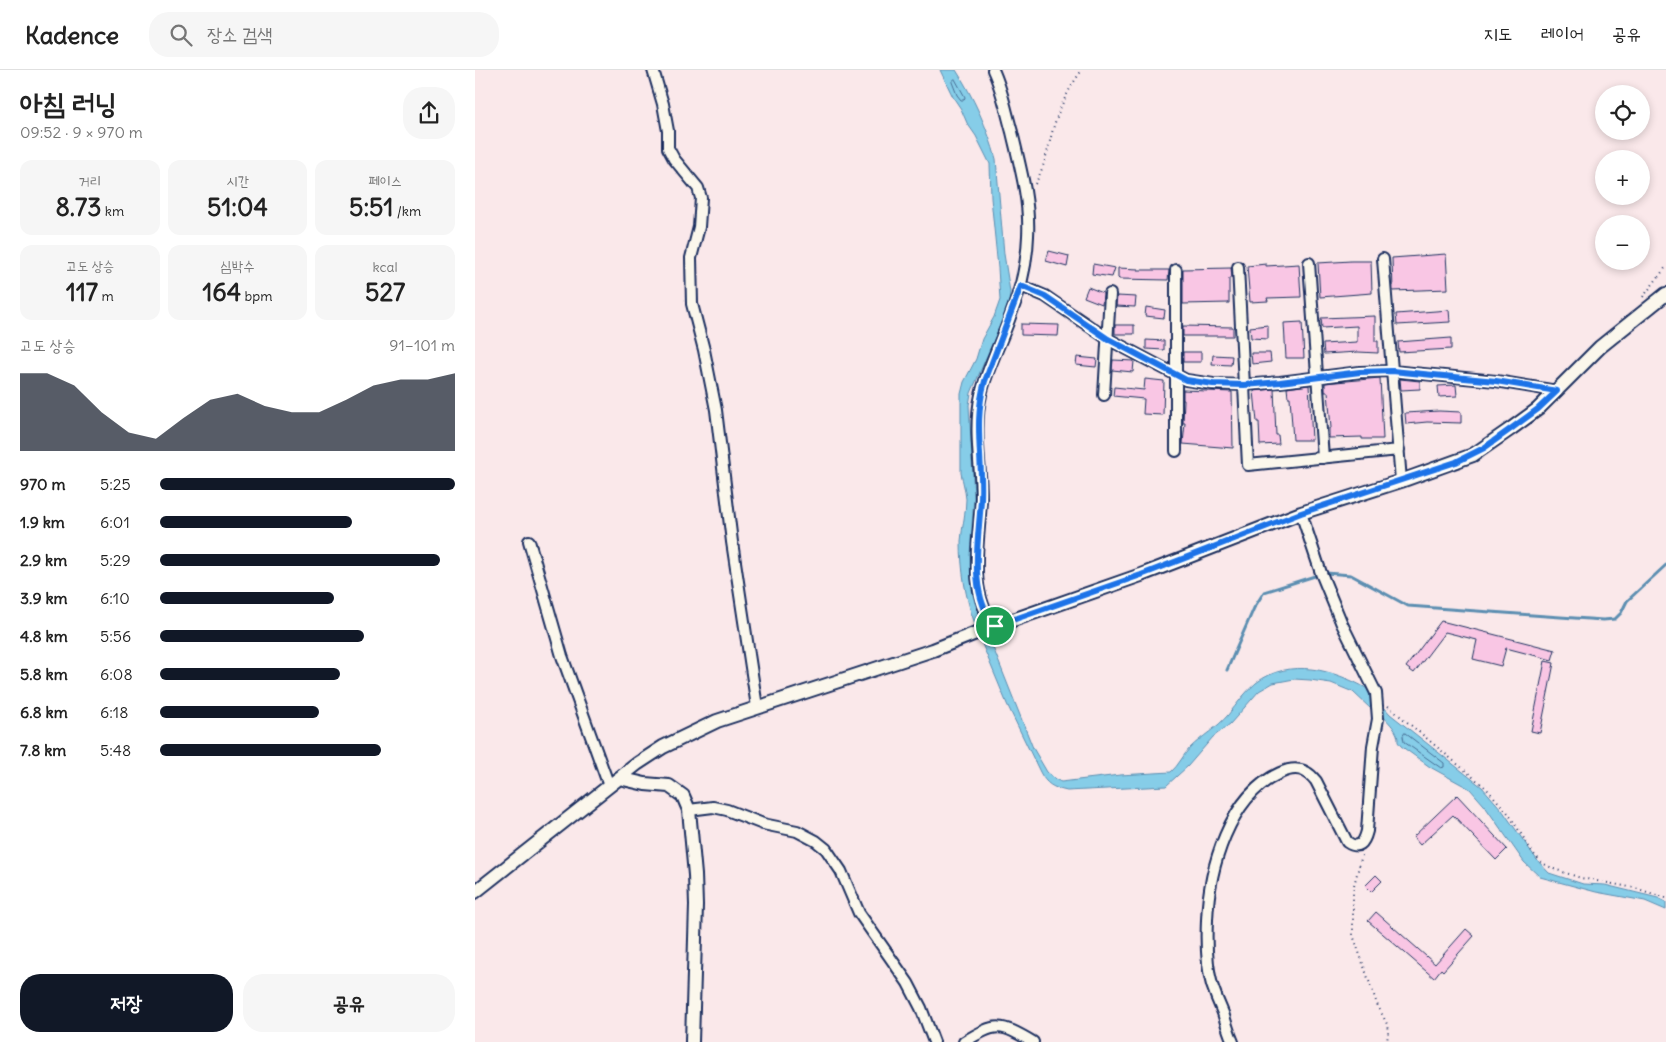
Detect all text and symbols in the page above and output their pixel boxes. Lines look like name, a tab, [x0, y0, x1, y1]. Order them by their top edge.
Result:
search box	[149, 12, 499, 57]
text: Kadence	[25, 20, 119, 50]
icon: search	[167, 21, 195, 49]
text: 장소 검색	[207, 22, 273, 46]
text: 지도	[1484, 22, 1513, 45]
text: 레이어	[1541, 22, 1584, 45]
text: 공유	[1612, 22, 1641, 45]
text: 아침 러닝	[20, 85, 117, 121]
map controls	[1595, 85, 1650, 270]
button: locate	[1595, 85, 1650, 140]
button: share	[403, 87, 455, 139]
text: 09:52 · 9 × 970 m	[20, 122, 143, 142]
button: +	[1595, 150, 1650, 205]
text: 거리	[79, 172, 101, 190]
text: 시간	[226, 172, 249, 190]
text: 페이스	[368, 172, 402, 190]
text: 8.73	[55, 191, 101, 223]
text: 51:04	[207, 191, 268, 223]
text: 5:51	[349, 191, 393, 223]
text: km	[101, 202, 124, 220]
text: /km	[393, 202, 421, 220]
button: −	[1595, 215, 1650, 270]
text: 고도 상승	[66, 257, 114, 275]
text: 심박수	[221, 257, 254, 275]
text: kcal	[373, 258, 398, 276]
text: 117	[66, 276, 98, 308]
text: 164	[202, 276, 241, 308]
text: 527	[365, 276, 405, 308]
text: m	[98, 287, 114, 305]
text: bpm	[241, 287, 273, 305]
text: 고도 상승	[20, 335, 75, 355]
text: 91–101 m	[389, 335, 455, 355]
text: 970 m	[20, 474, 65, 494]
text: 5:25	[100, 474, 131, 494]
text: 1.9 km	[20, 512, 65, 532]
text: 6:01	[100, 512, 130, 532]
text: 2.9 km	[20, 550, 67, 570]
text: 5:29	[100, 550, 131, 570]
text: 3.9 km	[20, 588, 68, 608]
text: 6:10	[100, 588, 130, 608]
pin	[974, 605, 1016, 647]
icon: arrive	[981, 612, 1009, 640]
text: 4.8 km	[20, 626, 68, 646]
text: 5:56	[100, 626, 131, 646]
text: 5.8 km	[20, 664, 68, 684]
text: 6:08	[100, 664, 133, 684]
text: 6.8 km	[20, 702, 68, 722]
text: 6:18	[100, 702, 128, 722]
text: 7.8 km	[20, 740, 66, 760]
text: 5:48	[100, 740, 131, 760]
button: 저장	[20, 974, 233, 1032]
button: 공유	[243, 974, 455, 1032]

